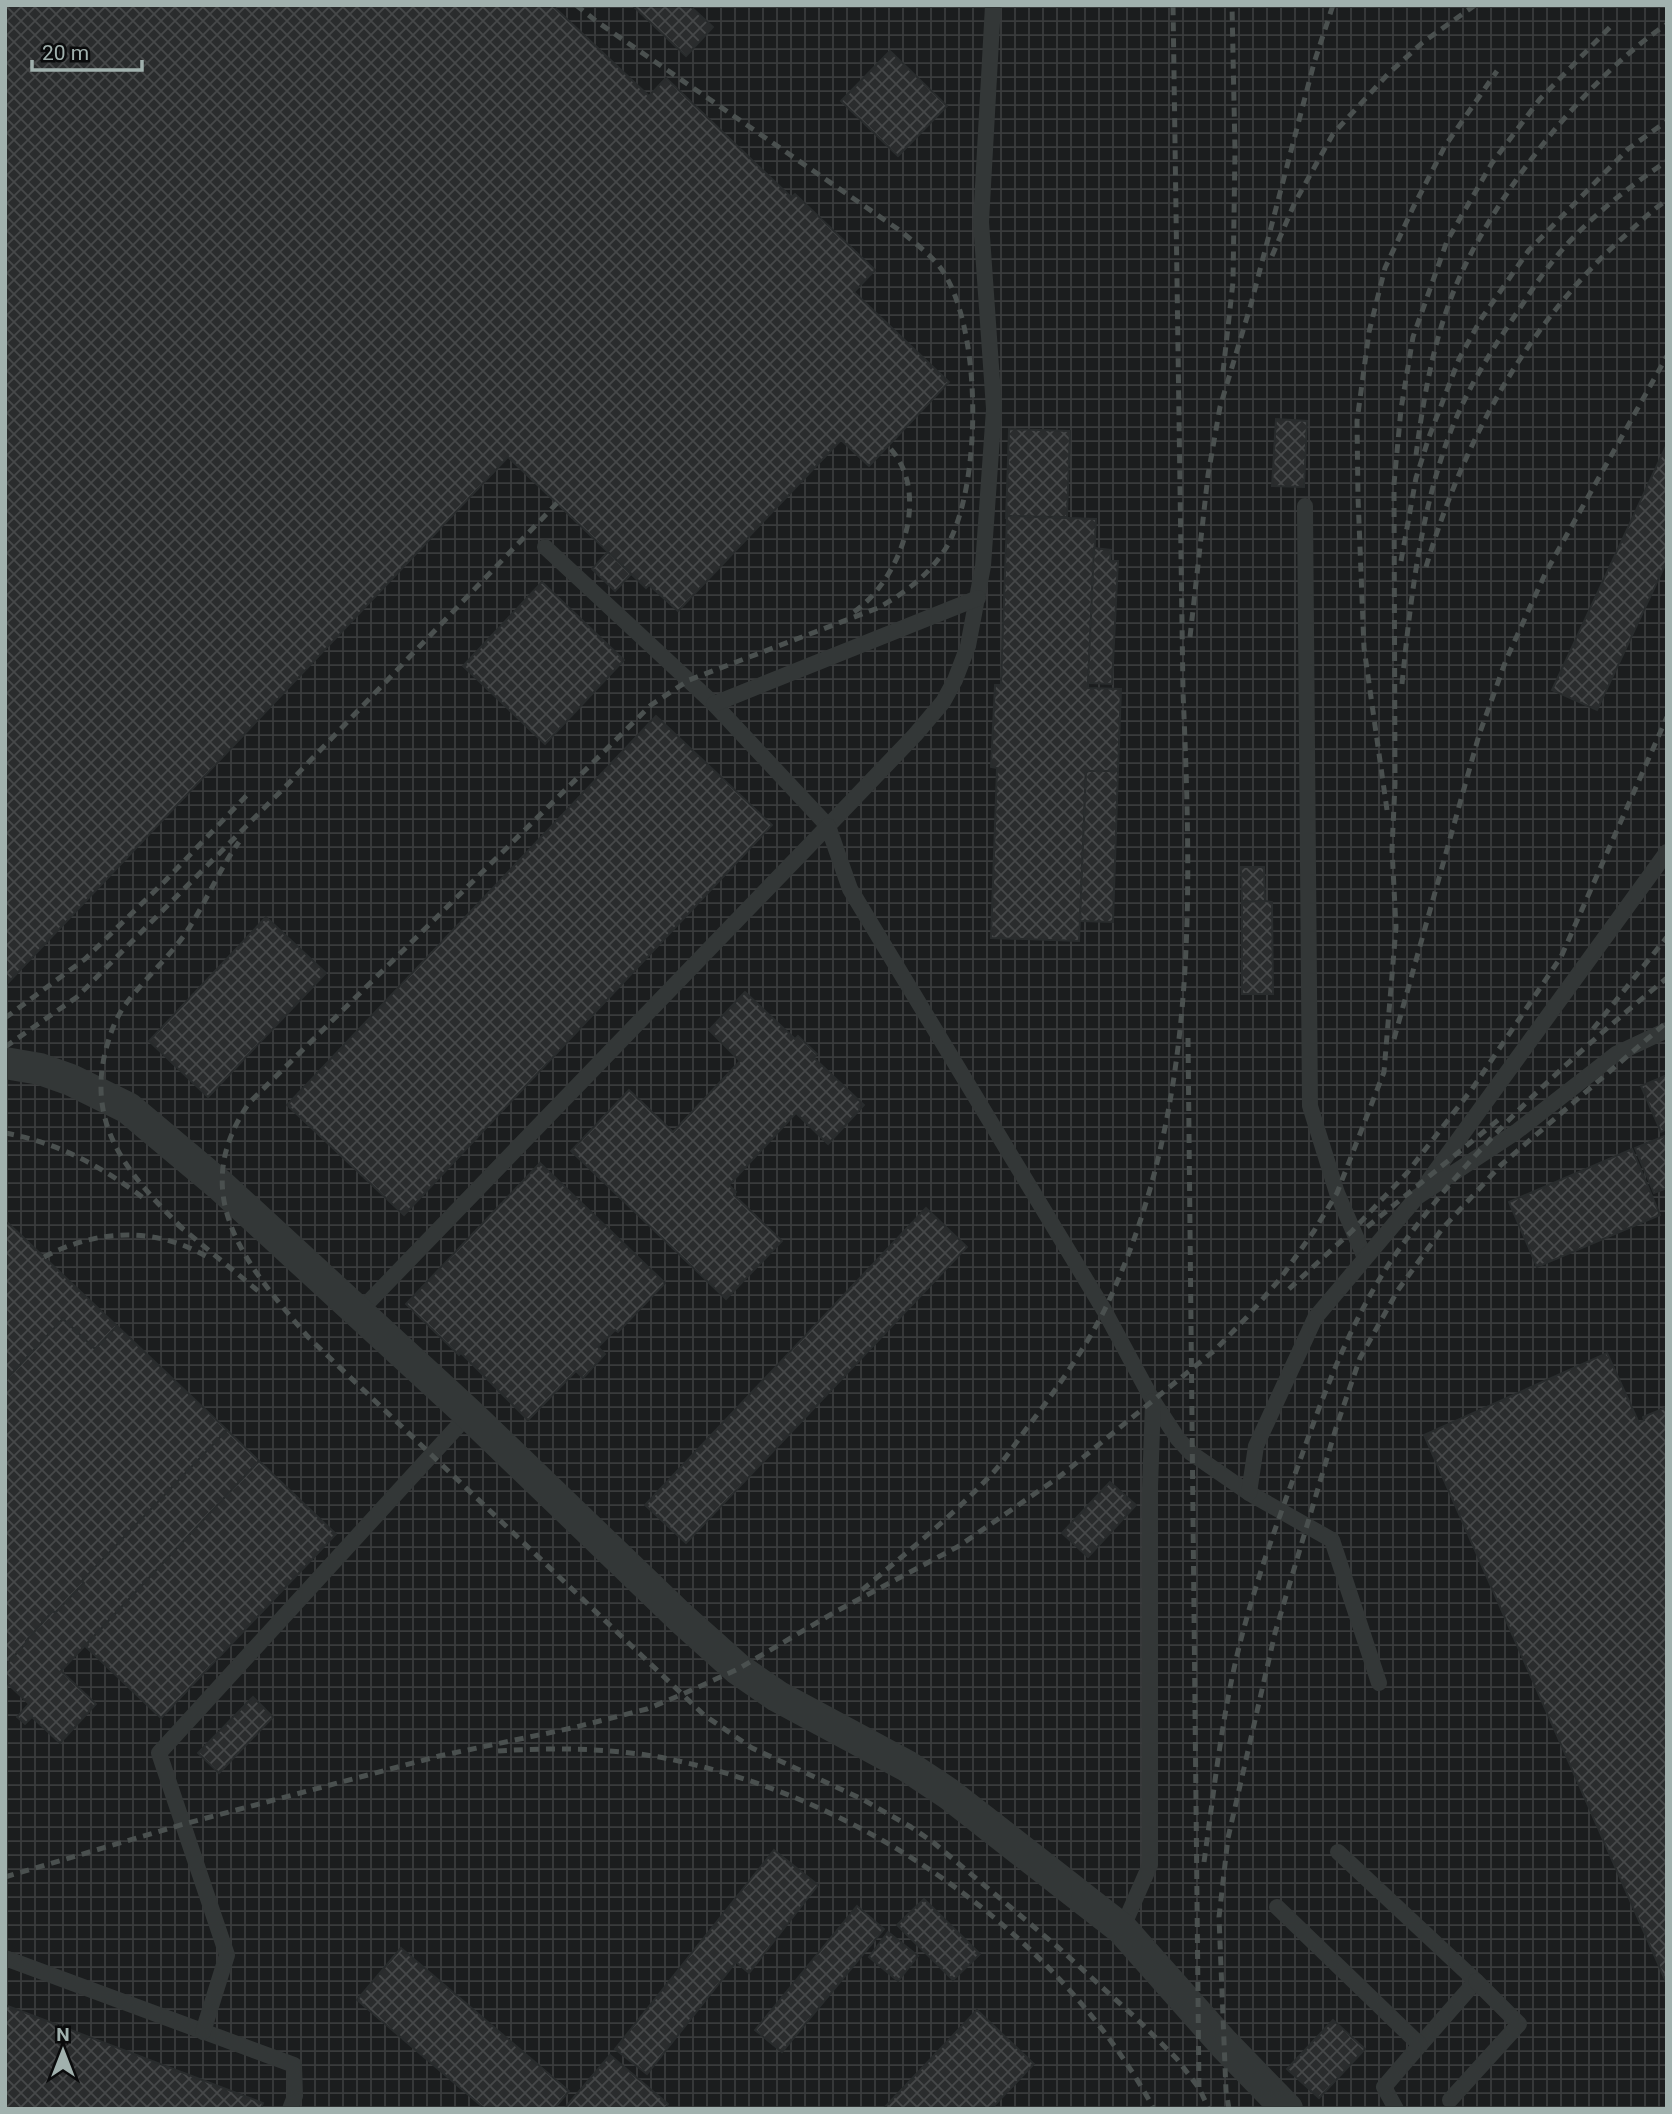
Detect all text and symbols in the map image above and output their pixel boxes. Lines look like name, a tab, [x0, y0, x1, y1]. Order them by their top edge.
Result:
scale bar	[32, 28, 142, 72]
text: 20 m	[42, 41, 89, 65]
north arrow	[28, 2016, 98, 2086]
text: N	[56, 2023, 70, 2046]

